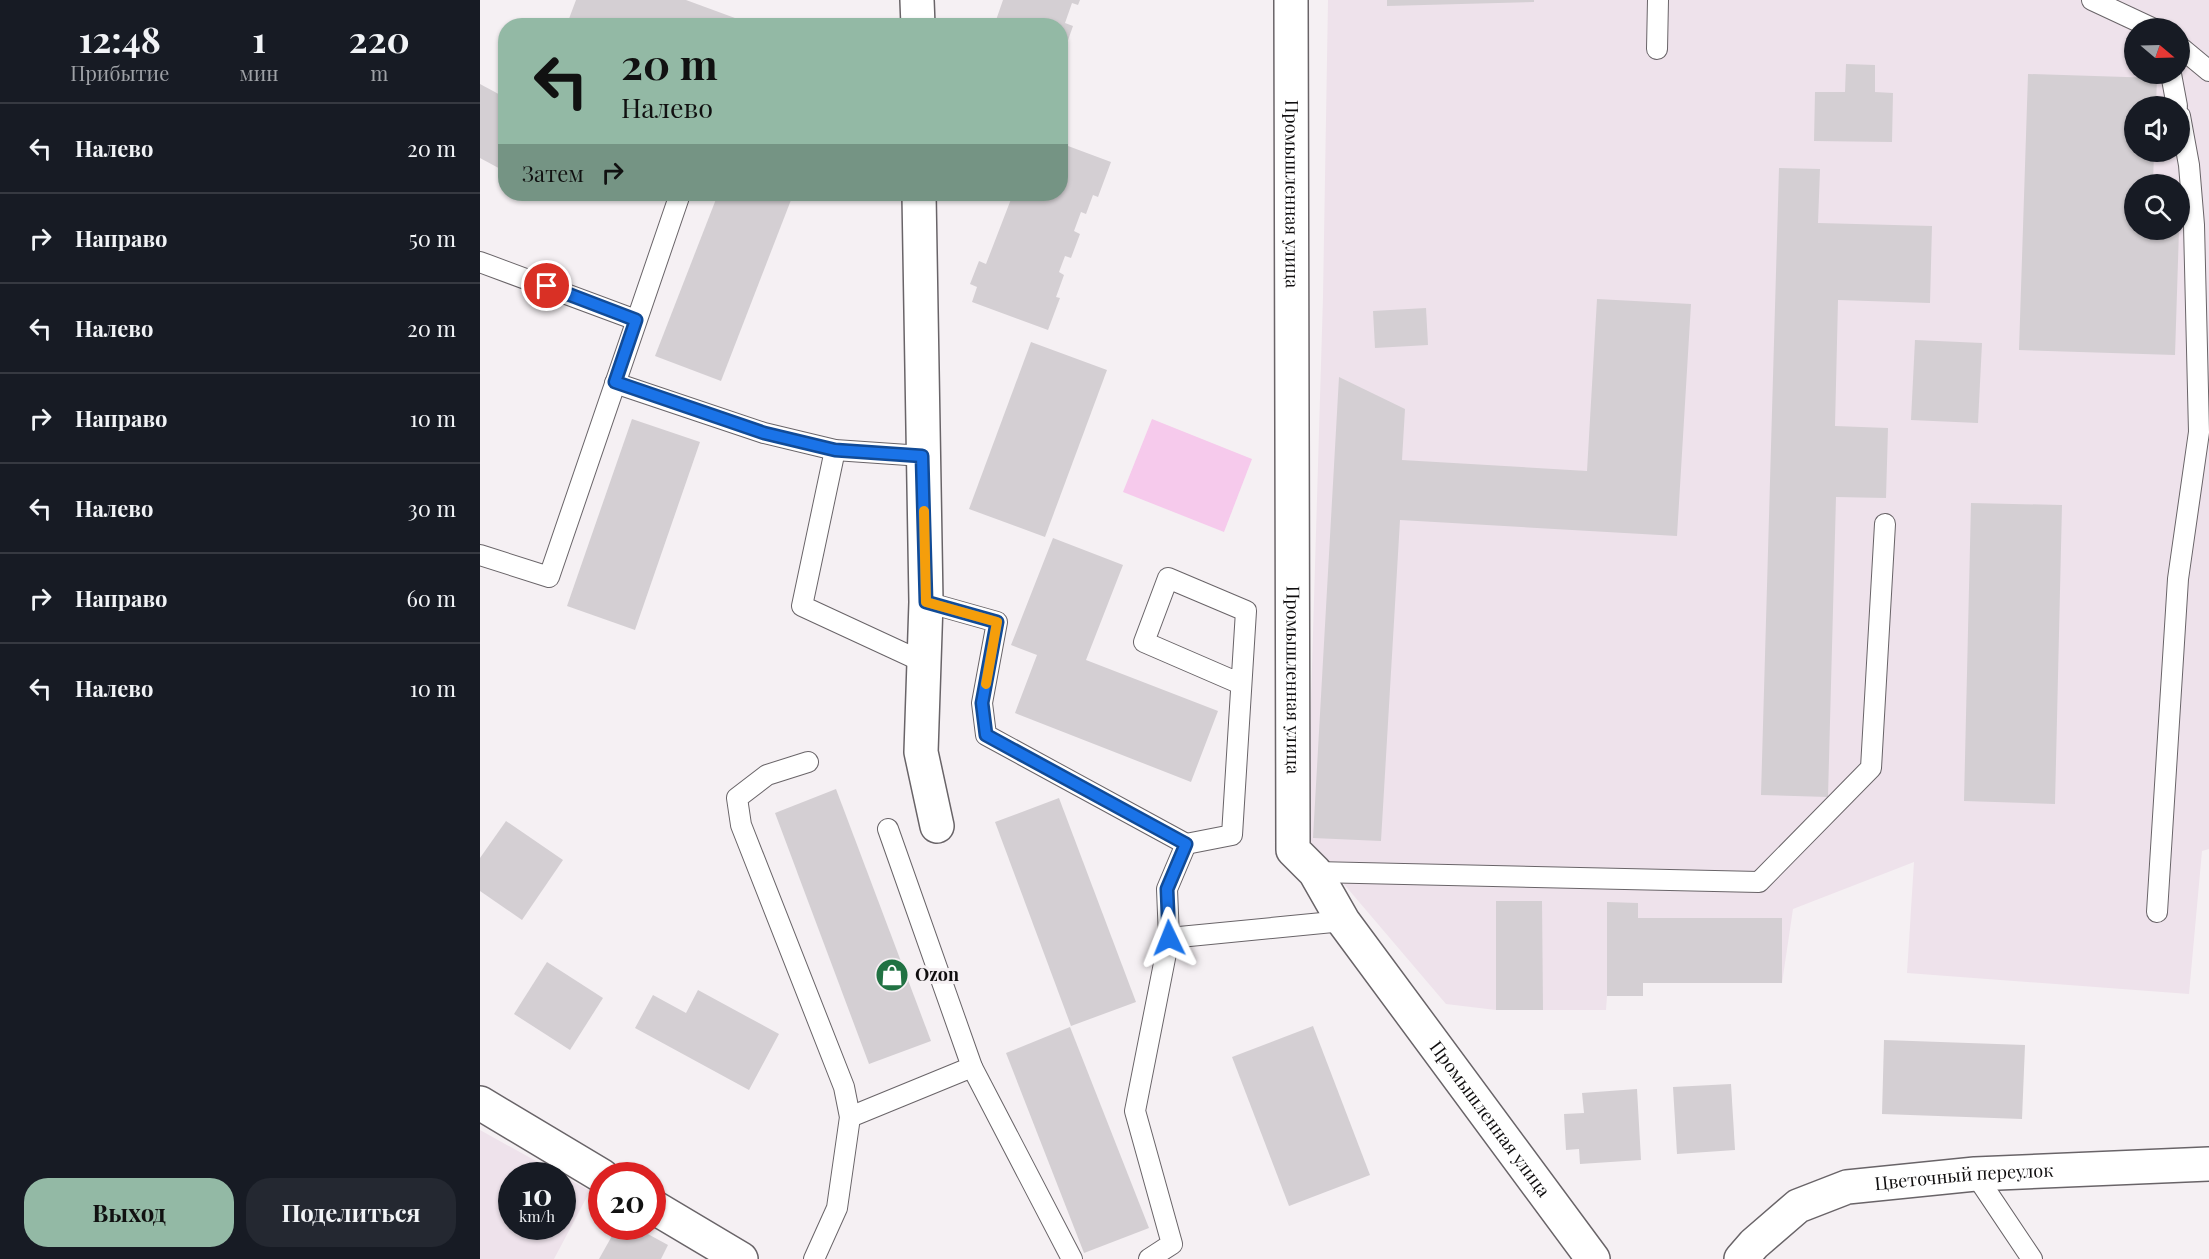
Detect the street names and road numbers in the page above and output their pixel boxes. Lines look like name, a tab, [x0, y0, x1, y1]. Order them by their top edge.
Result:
street label: Промышленная улица	[1280, 100, 1305, 288]
street label: Промышленная улица	[1281, 586, 1306, 774]
street label: Промышленная улица	[1425, 1036, 1556, 1201]
street label: Цветочный переулок	[1873, 1158, 2054, 1195]

